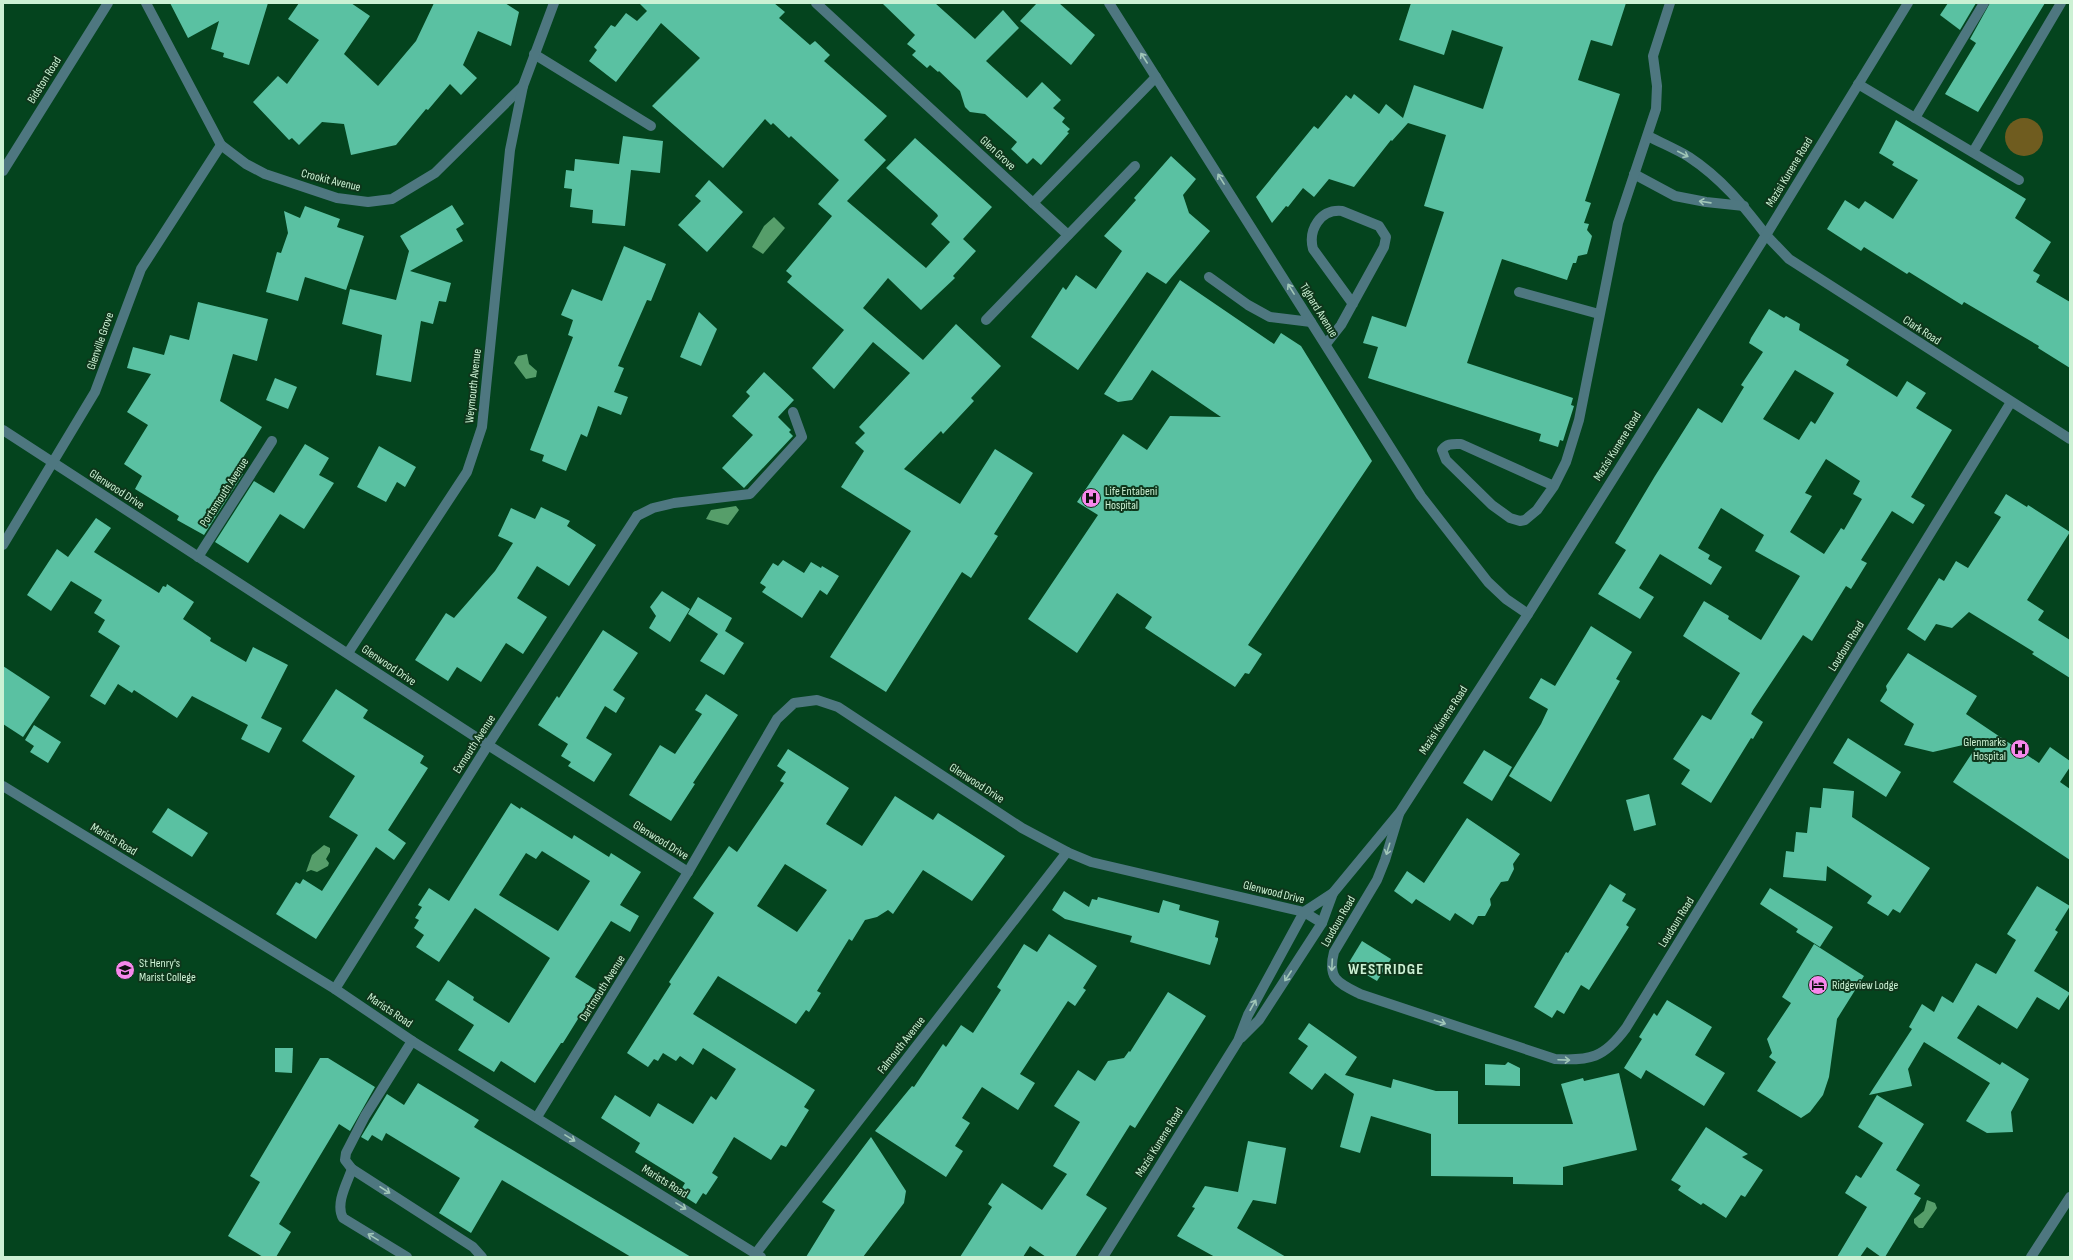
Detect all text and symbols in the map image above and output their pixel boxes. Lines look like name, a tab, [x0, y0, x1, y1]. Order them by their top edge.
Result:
one-way arrow	[1140, 53, 1148, 64]
street label: Bidston Road	[24, 54, 65, 106]
street label: Glen Grove	[977, 133, 1019, 174]
street label: Mazisi Kunene Road	[1763, 135, 1816, 210]
one-way arrow	[1676, 150, 1688, 158]
street label: Crookit Avenue	[300, 166, 362, 195]
one-way arrow	[1217, 174, 1225, 185]
one-way arrow	[1699, 198, 1712, 206]
street label: Tighard Avenue	[1296, 280, 1341, 340]
one-way arrow	[1286, 283, 1294, 295]
street label: Glenville Grove	[84, 310, 117, 372]
street label: Clark Road	[1900, 313, 1944, 348]
street label: Weymouth Avenue	[462, 348, 485, 424]
street label: Mazisi Kunene Road	[1590, 409, 1645, 484]
street label: Portsmouth Avenue	[197, 455, 252, 530]
street label: Glenwood Drive	[86, 466, 147, 513]
place label: Life Entabeni Hospital	[1105, 484, 1157, 513]
hospital icon: Life Entabeni Hospital	[1080, 487, 1102, 509]
street label: Loudoun Road	[1825, 618, 1868, 674]
street label: Glenwood Drive	[359, 642, 419, 689]
street label: Mazisi Kunene Road	[1416, 683, 1471, 757]
street label: Exmouth Avenue	[450, 712, 499, 777]
place label: Glenmarks Hospital	[1963, 735, 2006, 764]
hospital icon: Glenmarks Hospital	[2009, 738, 2031, 760]
street label: Glenwood Drive	[946, 760, 1007, 807]
street label: Glenwood Drive	[630, 817, 691, 863]
street label: Marists Road	[88, 820, 140, 859]
one-way arrow	[1384, 842, 1391, 855]
street label: Glenwood Drive	[1242, 878, 1306, 907]
street label: Loudoun Road	[1318, 893, 1359, 949]
street label: Loudoun Road	[1655, 894, 1698, 950]
street label: Dartmouth Avenue	[576, 952, 629, 1024]
place label: St Henry's Marist College	[139, 956, 196, 985]
one-way arrow	[1328, 958, 1335, 971]
school or university icon: St Henry's Marist College	[114, 959, 136, 981]
district label: WESTRIDGE	[1348, 960, 1424, 979]
one-way arrow	[1284, 970, 1292, 981]
hotel icon: Ridgeview Lodge	[1807, 974, 1829, 996]
place label: Ridgeview Lodge	[1832, 978, 1899, 993]
street label: Marists Road	[364, 990, 415, 1031]
one-way arrow	[1250, 999, 1258, 1011]
street label: Falmouth Avenue	[874, 1013, 929, 1077]
one-way arrow	[1434, 1018, 1446, 1026]
one-way arrow	[1557, 1056, 1570, 1063]
street label: Mazisi Kunene Road	[1132, 1105, 1187, 1180]
one-way arrow	[565, 1133, 576, 1142]
street label: Marists Road	[639, 1161, 691, 1201]
one-way arrow	[379, 1187, 391, 1195]
one-way arrow	[675, 1203, 687, 1211]
one-way arrow	[367, 1232, 379, 1240]

